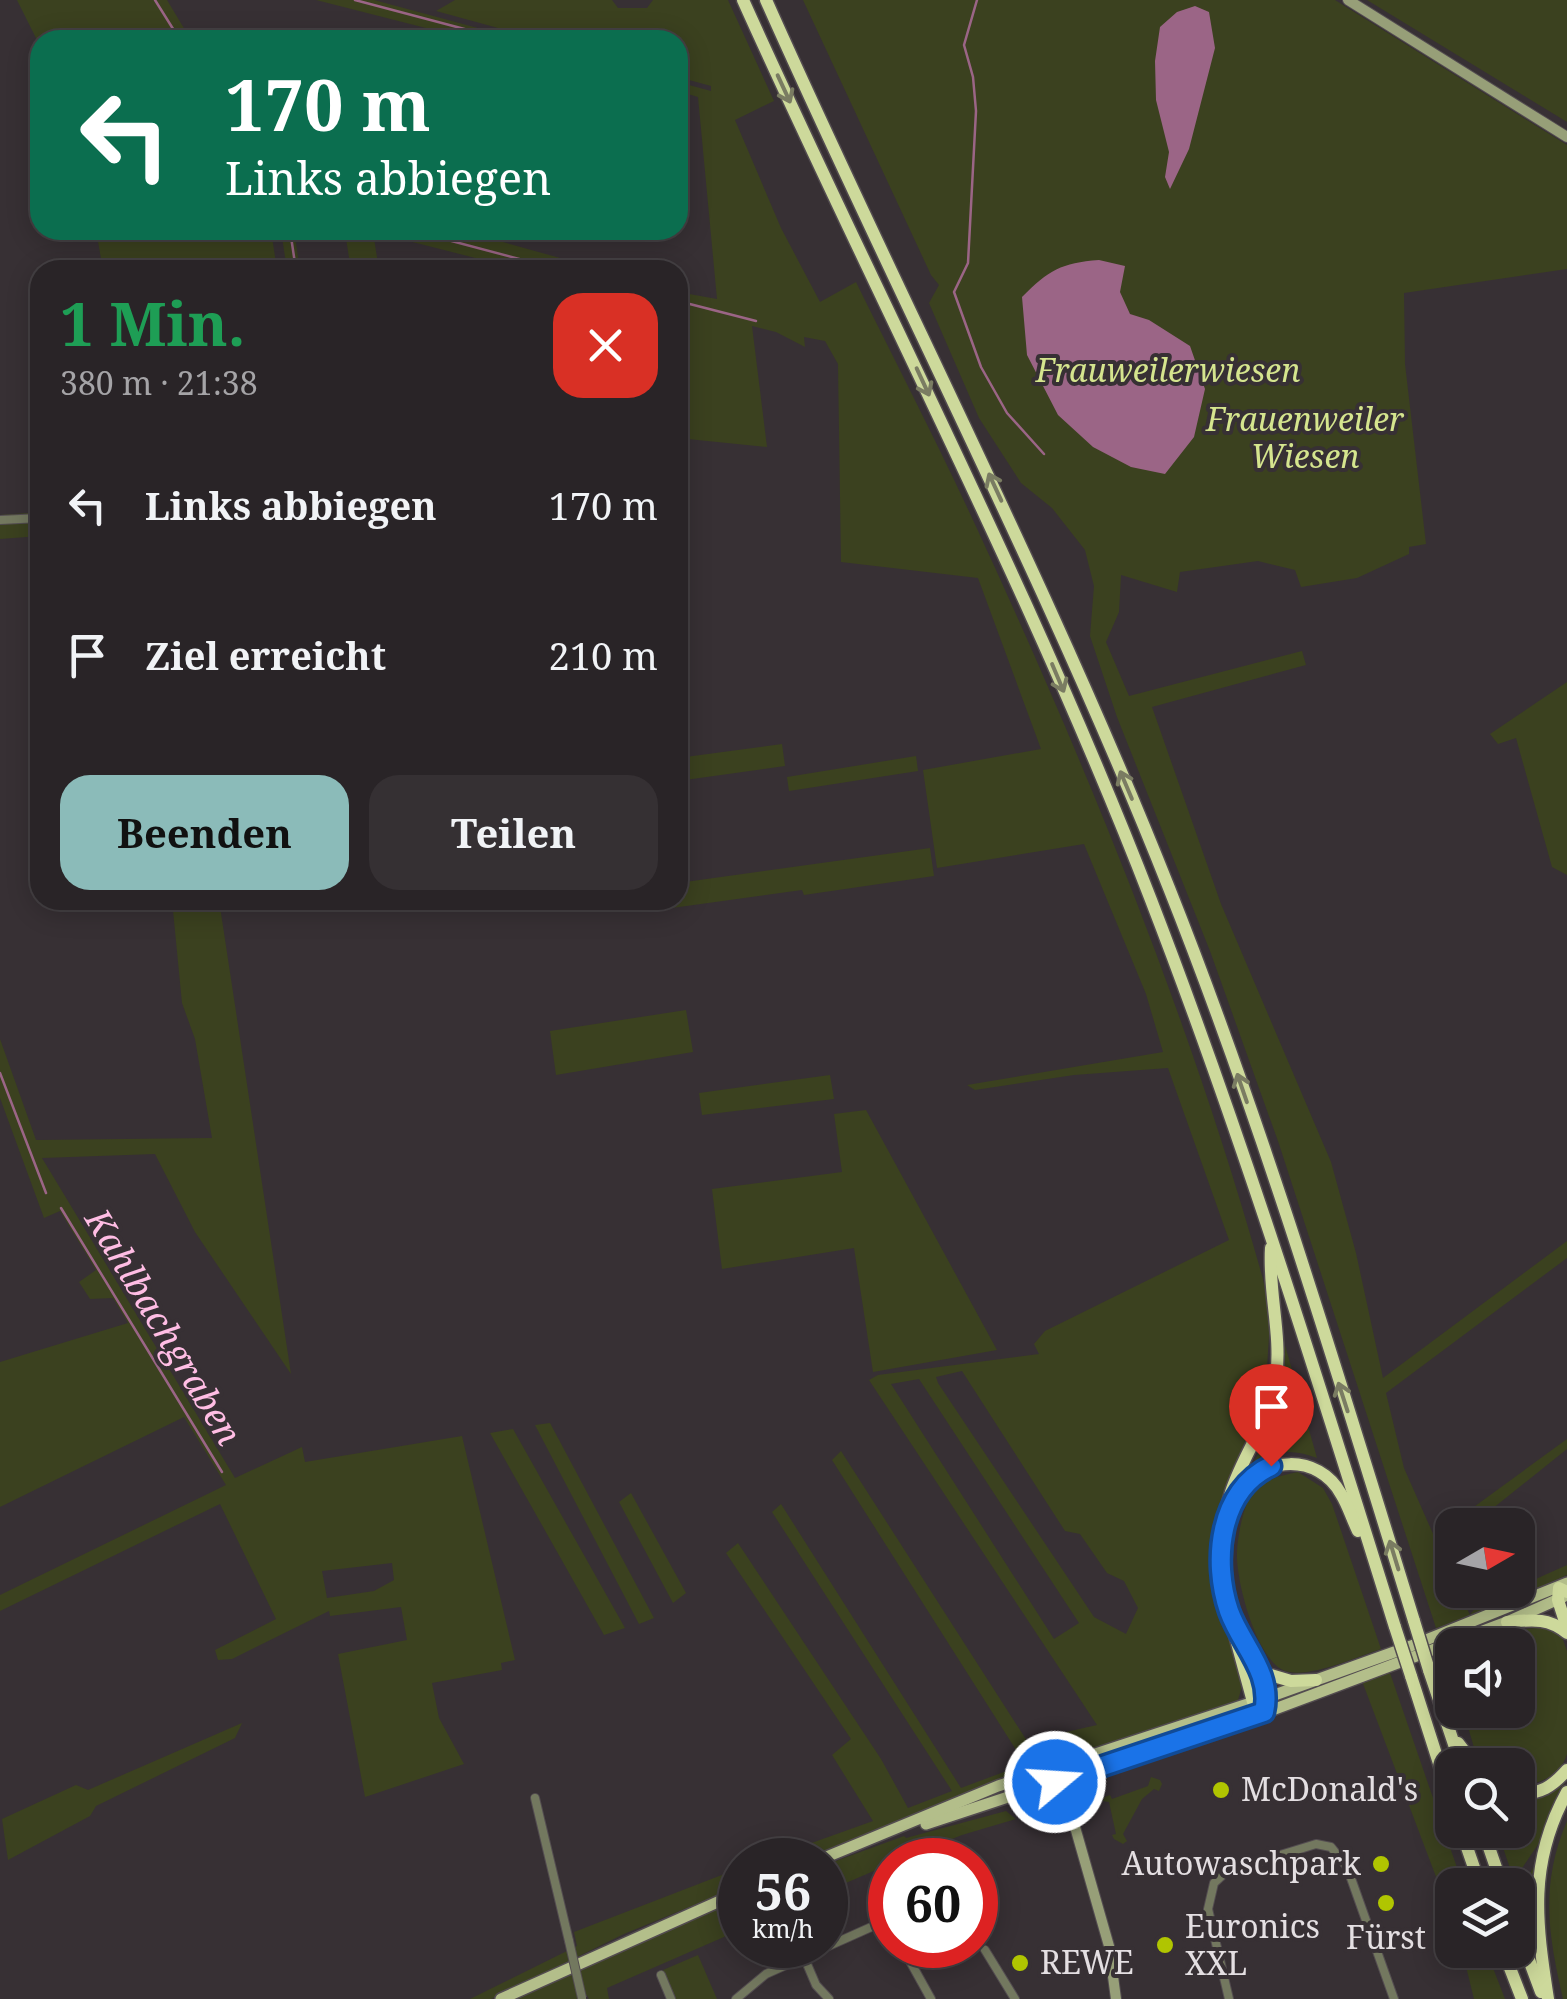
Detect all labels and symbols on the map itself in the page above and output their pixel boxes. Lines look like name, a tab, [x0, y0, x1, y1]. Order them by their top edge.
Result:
one-way arrow	[776, 73, 794, 103]
park label: Frauweilerwiesen	[1035, 348, 1300, 391]
one-way arrow	[914, 367, 933, 397]
park label: Frauenweiler Wiesen	[1205, 397, 1405, 477]
one-way arrow	[984, 473, 1003, 503]
one-way arrow	[1050, 662, 1068, 693]
one-way arrow	[1116, 770, 1134, 800]
one-way arrow	[1232, 1074, 1250, 1105]
water label: Kahlbachgraben	[75, 1199, 253, 1453]
pin	[1229, 1364, 1314, 1467]
one-way arrow	[1333, 1382, 1351, 1413]
north arrow	[1435, 1508, 1535, 1608]
one-way arrow	[1384, 1540, 1402, 1572]
position arrow	[1003, 1730, 1107, 1834]
place label: McDonald's	[1241, 1767, 1418, 1810]
marker: McDonald's	[1210, 1779, 1232, 1801]
speed limit sign: 60	[868, 1838, 998, 1968]
place label: Autowaschpark	[1121, 1841, 1361, 1884]
marker: Autowaschpark	[1370, 1853, 1392, 1875]
marker: Fürst	[1375, 1892, 1397, 1914]
place label: Euronics XXL	[1185, 1904, 1320, 1984]
place label: Fürst	[1346, 1915, 1426, 1958]
marker: Euronics XXL	[1154, 1934, 1176, 1956]
place label: REWE	[1040, 1940, 1134, 1983]
marker: REWE	[1009, 1952, 1031, 1974]

